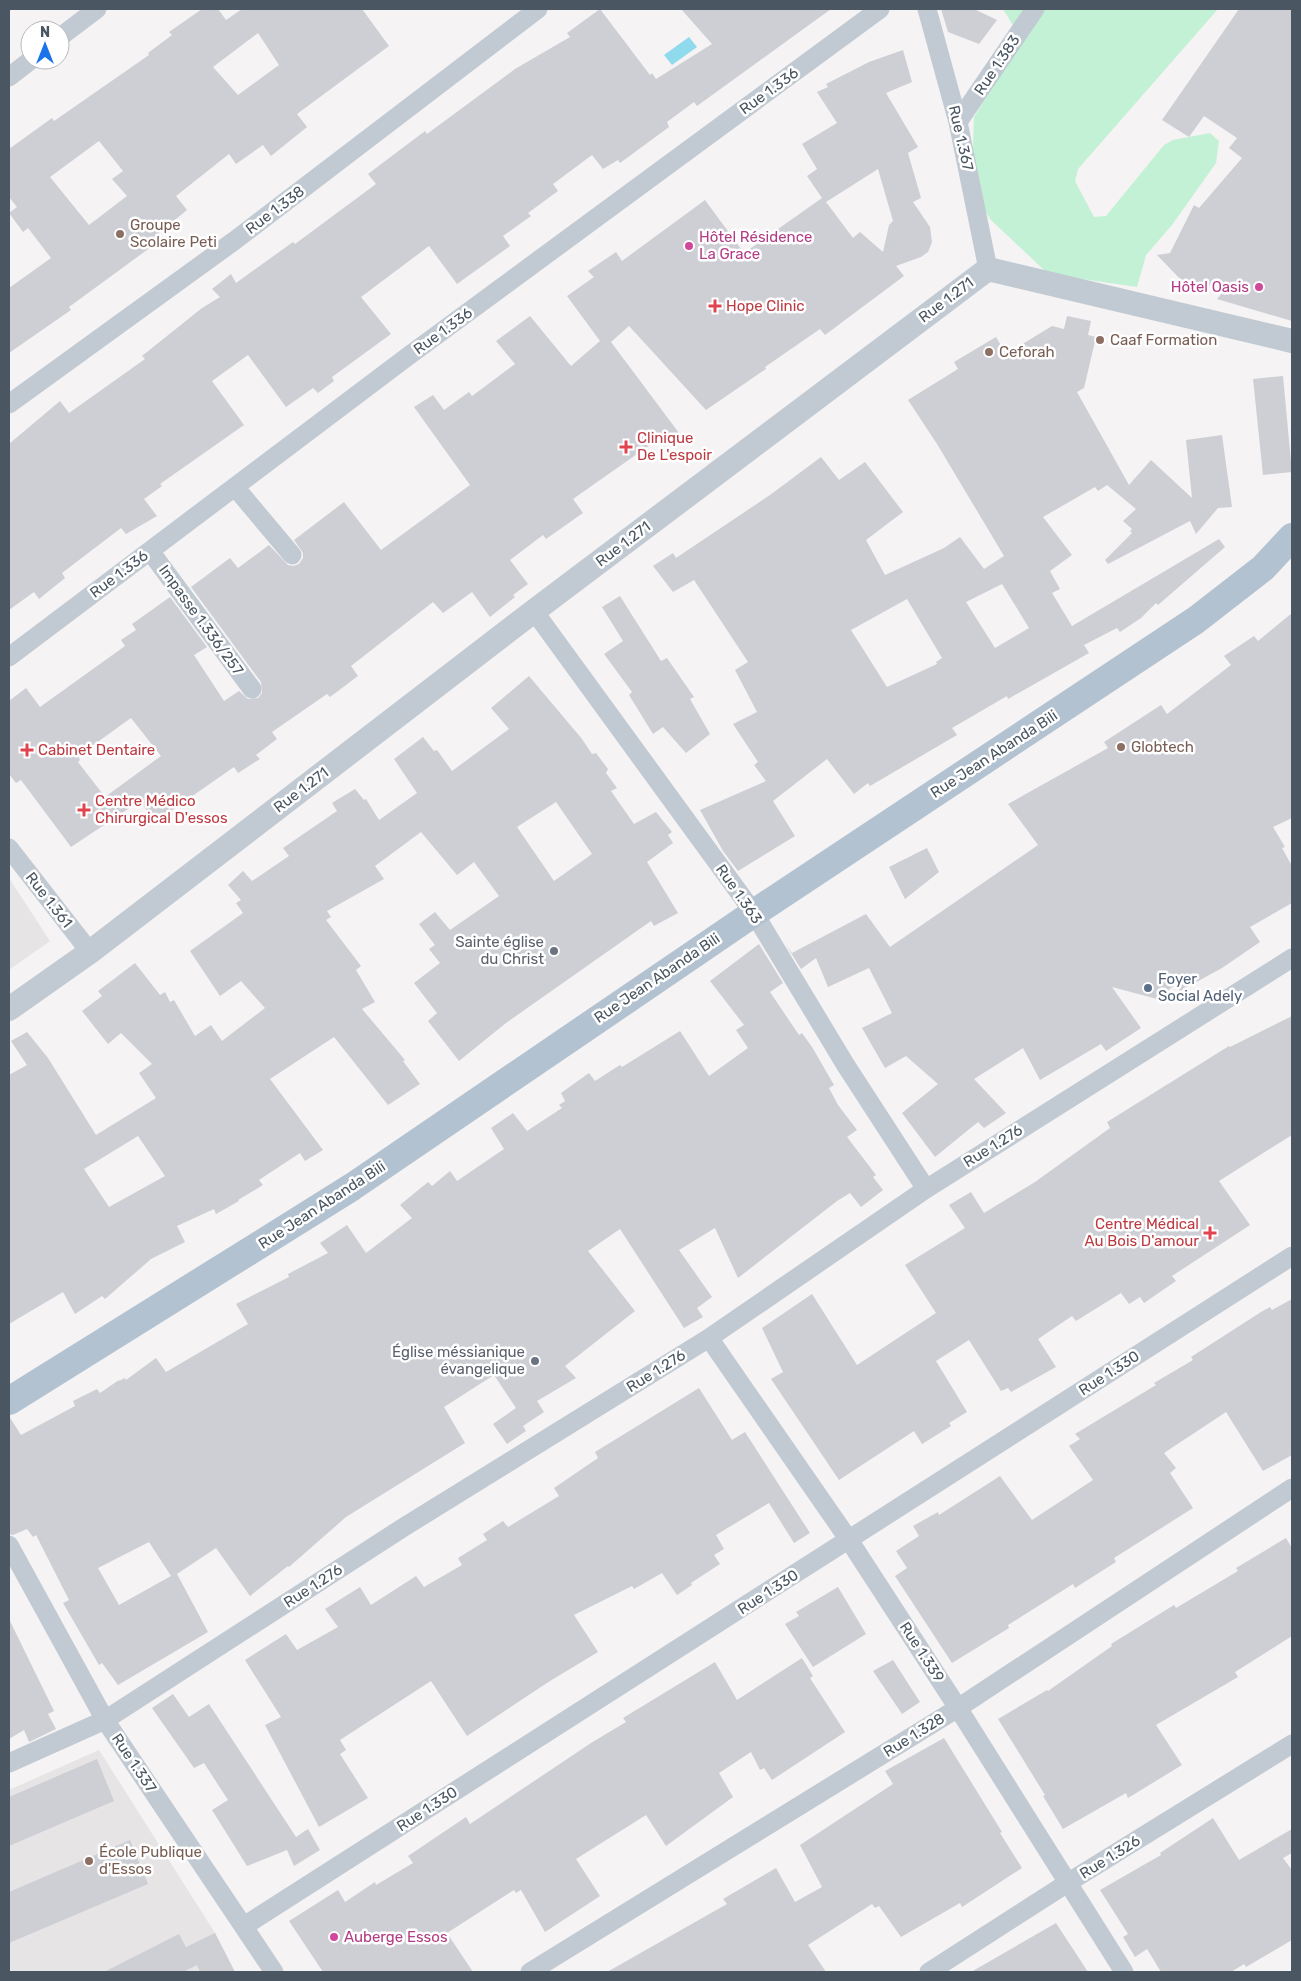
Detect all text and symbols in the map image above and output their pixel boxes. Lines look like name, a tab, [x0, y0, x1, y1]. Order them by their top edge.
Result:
north arrow	[20, 20, 70, 70]
text: N	[40, 24, 50, 41]
street label: Rue 1.383	[970, 31, 1024, 99]
street label: Rue 1.336	[736, 64, 802, 118]
street label: Rue 1.367	[945, 104, 977, 173]
street label: Rue 1.338	[242, 182, 308, 238]
place label: Groupe Scolaire Peti	[130, 216, 217, 251]
marker: Groupe Scolaire Peti	[114, 228, 126, 240]
place label: Hôtel Résidence La Grace	[699, 228, 812, 263]
marker: Hôtel Résidence La Grace	[683, 240, 695, 252]
street label: Rue 1.271	[915, 274, 977, 326]
place label: Hôtel Oasis	[1171, 278, 1249, 296]
marker: Hôtel Oasis	[1253, 281, 1265, 293]
place label: Hope Clinic	[726, 297, 805, 315]
marker: Hope Clinic	[708, 299, 722, 313]
street label: Rue 1.336	[410, 304, 476, 358]
place label: Caaf Formation	[1110, 331, 1217, 349]
marker: Caaf Formation	[1094, 334, 1106, 346]
place label: Ceforah	[999, 343, 1055, 361]
marker: Ceforah	[983, 346, 995, 358]
place label: Clinique De L'espoir	[637, 429, 712, 464]
marker: Clinique De L'espoir	[619, 440, 633, 454]
street label: Rue 1.271	[592, 518, 654, 570]
street label: Rue 1.336	[86, 546, 152, 602]
street label: Impasse 1.336/257	[155, 561, 247, 679]
street label: Rue Jean Abanda Bili	[927, 706, 1061, 802]
place label: Globtech	[1131, 738, 1194, 756]
place label: Cabinet Dentaire	[38, 741, 155, 759]
marker: Globtech	[1115, 741, 1127, 753]
marker: Cabinet Dentaire	[20, 743, 34, 757]
street label: Rue 1.271	[270, 764, 332, 816]
place label: Centre Médico Chirurgical D'essos	[95, 792, 228, 827]
marker: Centre Médico Chirurgical D'essos	[77, 803, 91, 817]
street label: Rue 1.363	[712, 861, 766, 927]
street label: Rue 1.361	[22, 869, 76, 931]
street label: Rue Jean Abanda Bili	[591, 929, 723, 1027]
place label: Sainte église du Christ	[455, 933, 544, 968]
marker: Sainte église du Christ	[548, 945, 560, 957]
place label: Foyer Social Adely	[1158, 970, 1242, 1005]
marker: Foyer Social Adely	[1142, 982, 1154, 994]
street label: Rue 1.276	[960, 1121, 1026, 1171]
street label: Rue Jean Abanda Bili	[255, 1157, 389, 1253]
place label: Centre Médical Au Bois D'amour	[1085, 1215, 1199, 1250]
marker: Centre Médical Au Bois D'amour	[1203, 1226, 1217, 1240]
place label: Église méssianique évangelique	[392, 1343, 525, 1378]
street label: Rue 1.276	[623, 1346, 689, 1396]
street label: Rue 1.330	[1075, 1347, 1143, 1399]
marker: Église méssianique évangelique	[529, 1355, 541, 1367]
street label: Rue 1.276	[280, 1560, 346, 1612]
street label: Rue 1.330	[734, 1566, 802, 1618]
street label: Rue 1.339	[896, 1619, 948, 1686]
street label: Rue 1.328	[880, 1709, 948, 1761]
street label: Rue 1.337	[108, 1730, 160, 1796]
street label: Rue 1.330	[393, 1783, 461, 1835]
street label: Rue 1.326	[1076, 1831, 1144, 1883]
place label: École Publique d'Essos	[99, 1843, 202, 1878]
marker: École Publique d'Essos	[83, 1855, 95, 1867]
place label: Auberge Essos	[344, 1928, 448, 1946]
marker: Auberge Essos	[328, 1931, 340, 1943]

